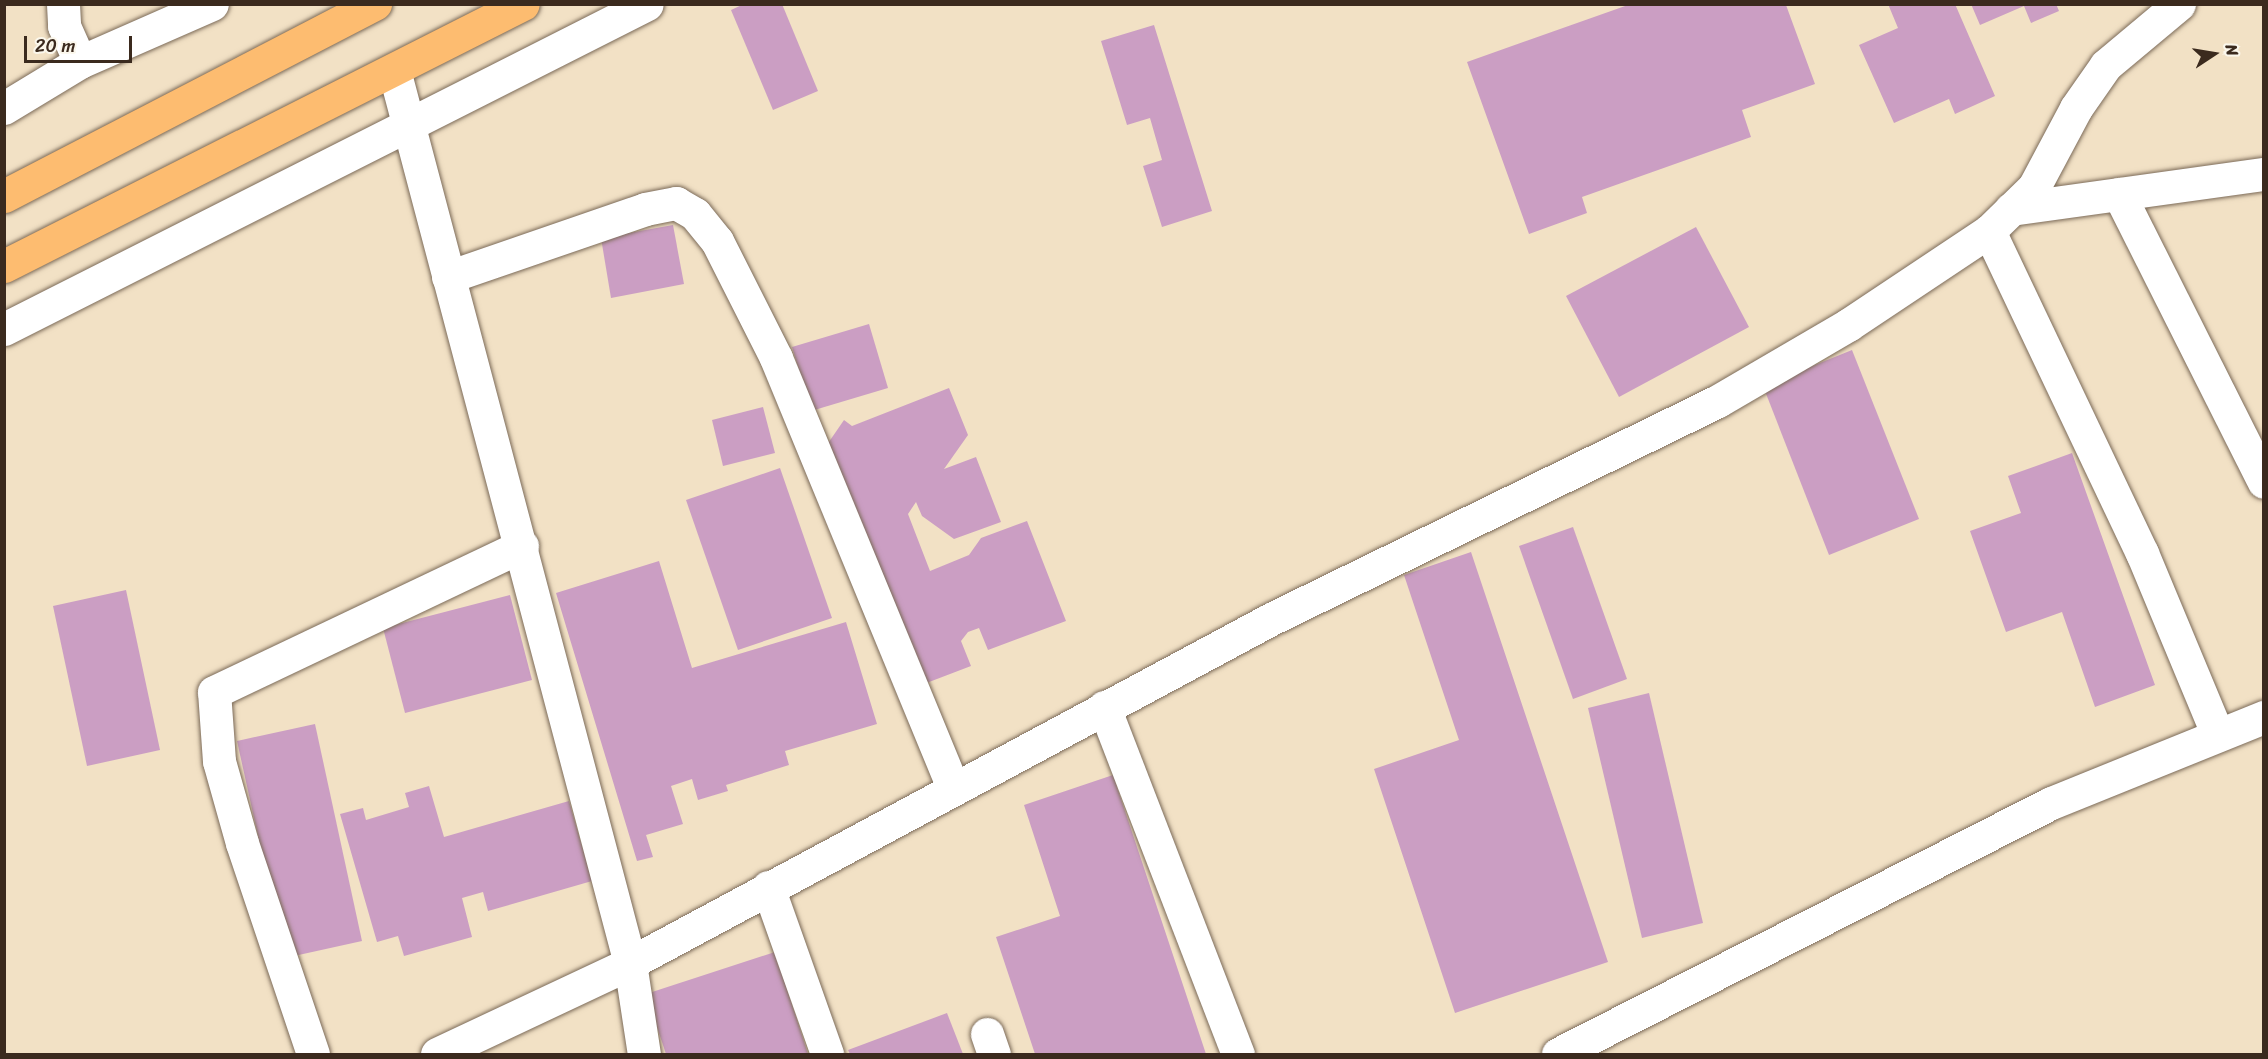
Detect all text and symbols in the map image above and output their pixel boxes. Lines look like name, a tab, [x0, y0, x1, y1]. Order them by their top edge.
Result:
scale bar	[27, 24, 135, 62]
north arrow	[2184, 24, 2244, 84]
text: 20 m	[35, 30, 75, 62]
text: N	[2217, 42, 2247, 59]

